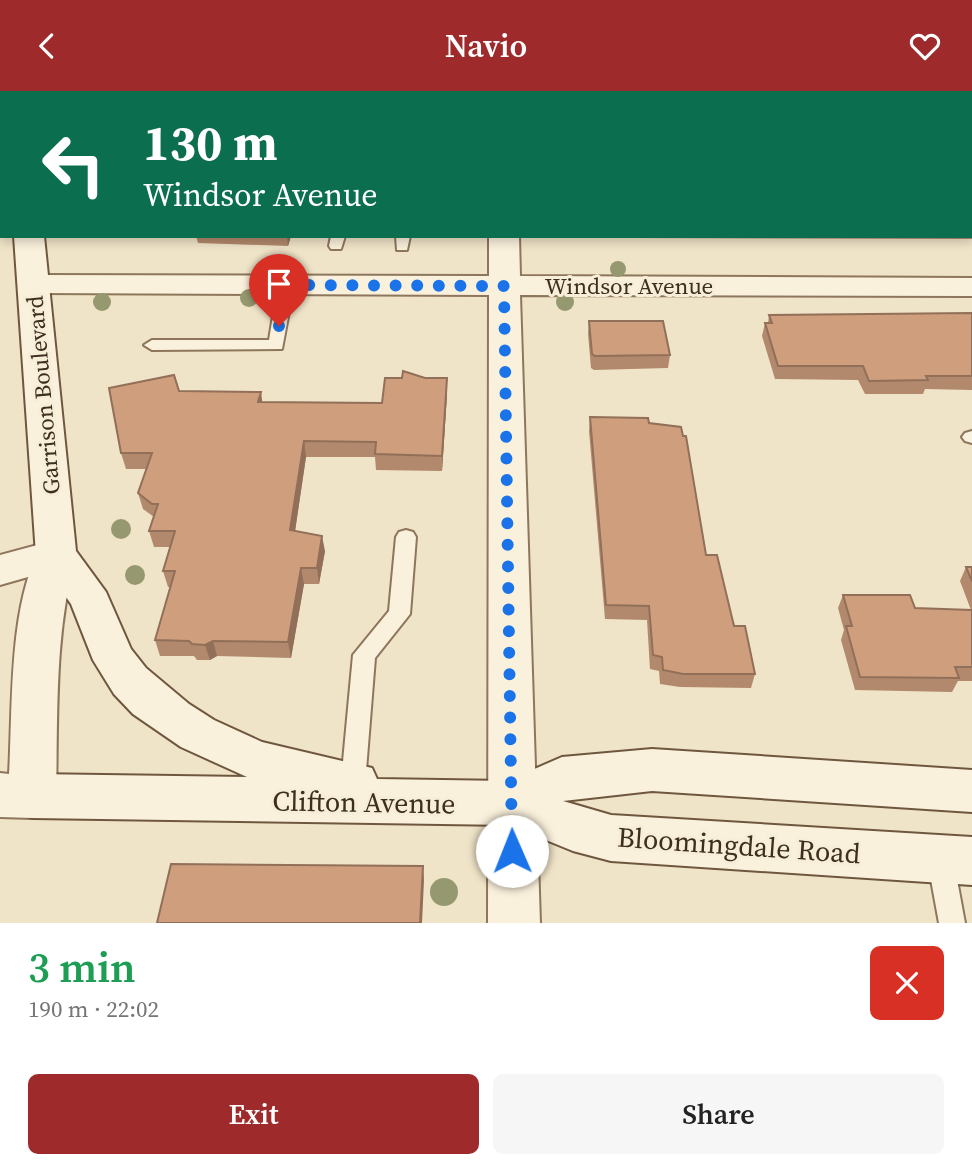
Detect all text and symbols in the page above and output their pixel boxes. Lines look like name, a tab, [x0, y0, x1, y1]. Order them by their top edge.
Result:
text: Navio	[445, 24, 527, 68]
icon: back	[28, 27, 66, 65]
icon: heart	[906, 27, 944, 65]
text: 130 m	[143, 109, 278, 176]
icon: left	[28, 119, 119, 210]
text: Windsor Avenue	[143, 173, 378, 217]
pin	[249, 254, 309, 326]
icon: arrive	[260, 265, 298, 303]
street label: Windsor Avenue	[545, 270, 713, 302]
street label: Garrison Boulevard	[18, 294, 68, 496]
street label: Clifton Avenue	[272, 781, 456, 823]
position arrow	[475, 814, 549, 888]
street label: Bloomingdale Road	[616, 818, 862, 872]
text: 3 min	[28, 938, 136, 996]
button: close	[870, 946, 944, 1020]
text: 190 m · 22:02	[28, 993, 159, 1025]
button: Exit	[28, 1074, 479, 1154]
button: Share	[493, 1074, 944, 1154]

